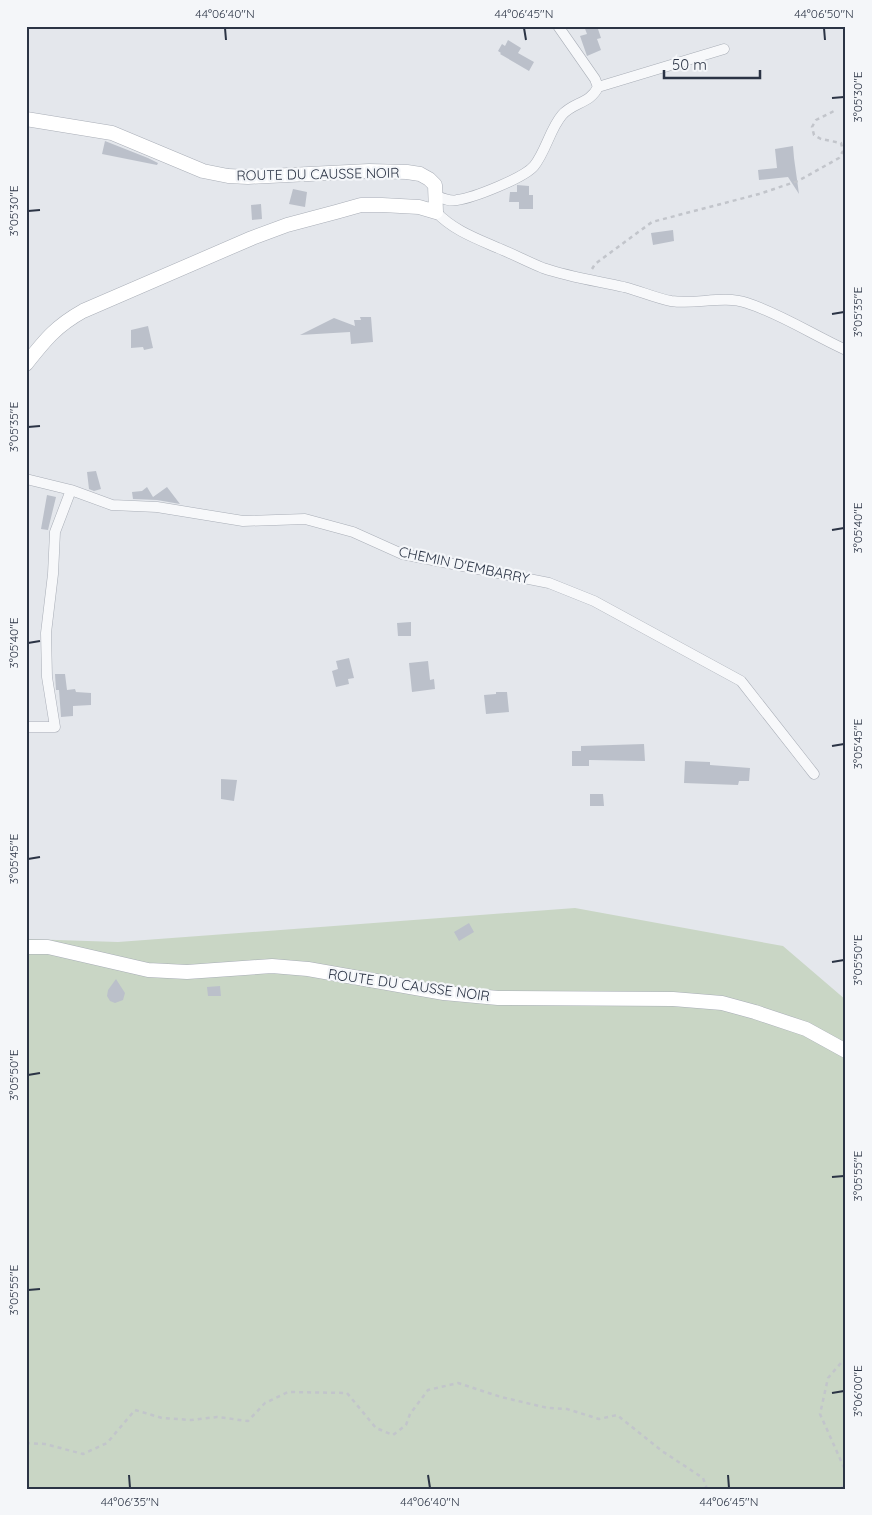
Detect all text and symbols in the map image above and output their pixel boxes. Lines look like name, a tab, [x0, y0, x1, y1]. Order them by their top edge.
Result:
text: 44°06'40"N	[195, 6, 255, 21]
text: 44°06'45"N	[495, 6, 553, 21]
text: 44°06'50"N	[794, 6, 854, 21]
scale bar	[664, 48, 761, 80]
text: 50 m	[672, 55, 707, 74]
text: 3°05'30"E	[850, 71, 865, 123]
street label: ROUTE DU CAUSSE NOIR	[236, 164, 400, 184]
text: 3°05'30"E	[6, 185, 21, 237]
text: 3°05'35"E	[850, 287, 865, 337]
text: 3°05'35"E	[6, 402, 21, 452]
text: 3°05'40"E	[850, 502, 865, 554]
street label: CHEMIN D'EMBARRY	[397, 542, 531, 588]
text: 3°05'40"E	[6, 617, 21, 669]
text: 3°05'45"E	[850, 719, 865, 769]
text: 3°05'45"E	[6, 834, 21, 884]
text: 3°05'50"E	[850, 934, 865, 986]
street label: ROUTE DU CAUSSE NOIR	[327, 965, 491, 1005]
text: 3°05'50"E	[6, 1049, 21, 1101]
text: 3°05'55"E	[850, 1150, 865, 1201]
text: 3°05'55"E	[6, 1264, 21, 1315]
text: 3°06'00"E	[850, 1365, 865, 1417]
text: 44°06'35"N	[101, 1494, 159, 1509]
text: 44°06'40"N	[400, 1494, 460, 1509]
text: 44°06'45"N	[700, 1494, 758, 1509]

